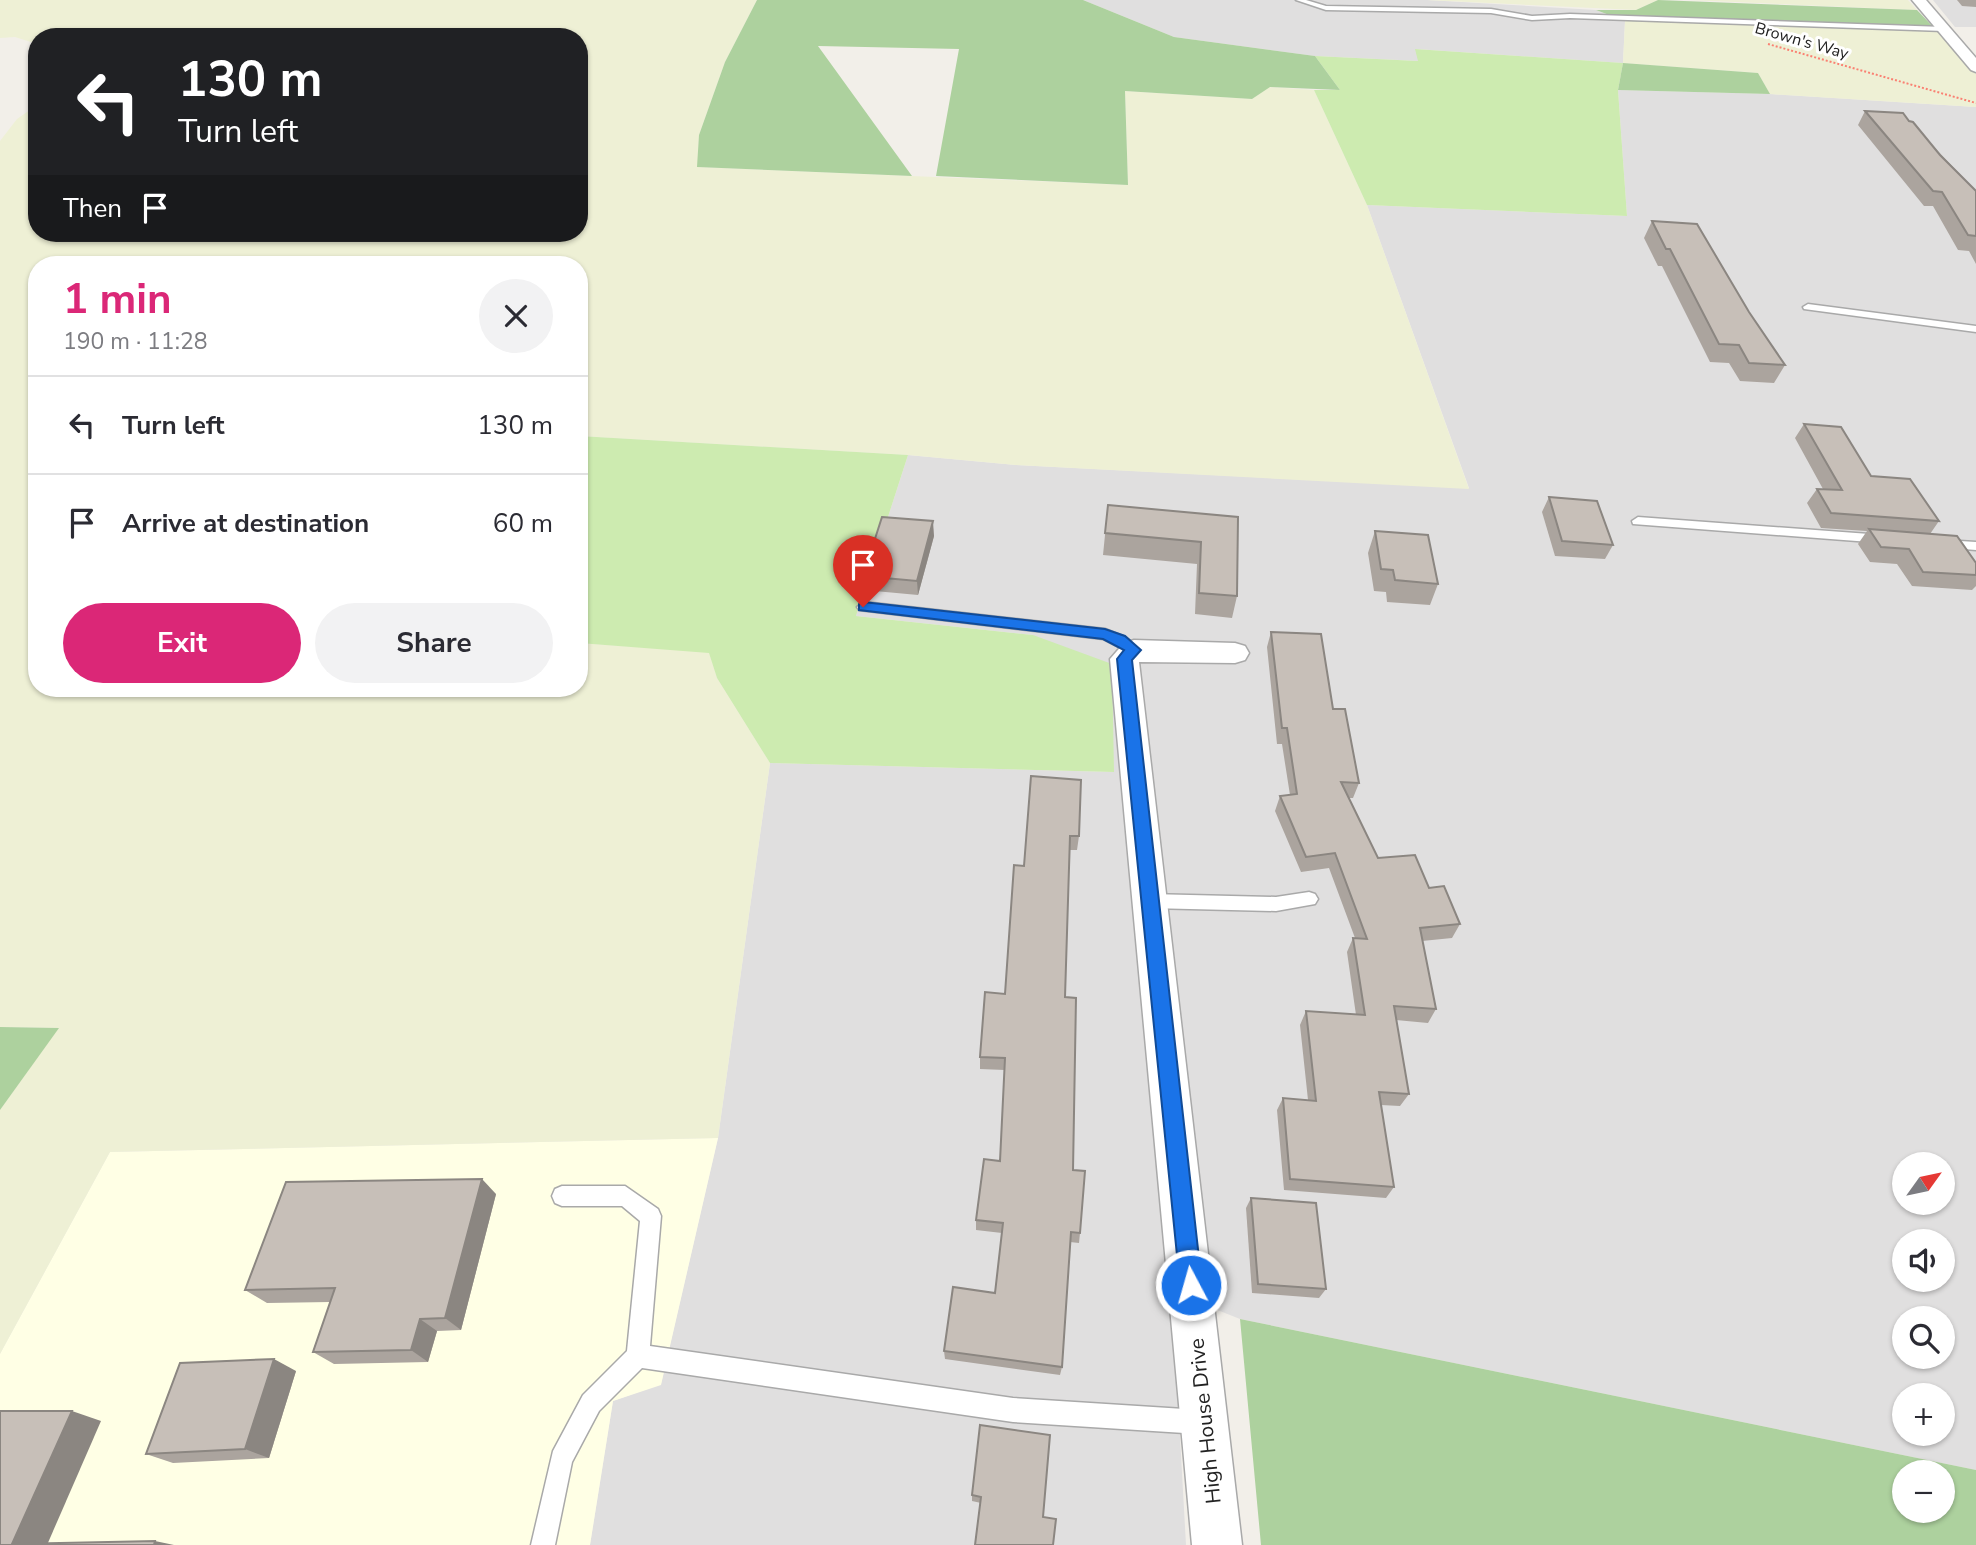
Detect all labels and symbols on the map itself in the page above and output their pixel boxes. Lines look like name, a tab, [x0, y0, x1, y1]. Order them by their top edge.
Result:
street label: Brown's Way	[1752, 17, 1852, 65]
pin	[833, 535, 893, 607]
north arrow	[1892, 1152, 1955, 1214]
position arrow	[1154, 1248, 1228, 1322]
street label: High House Drive	[1182, 1337, 1228, 1505]

